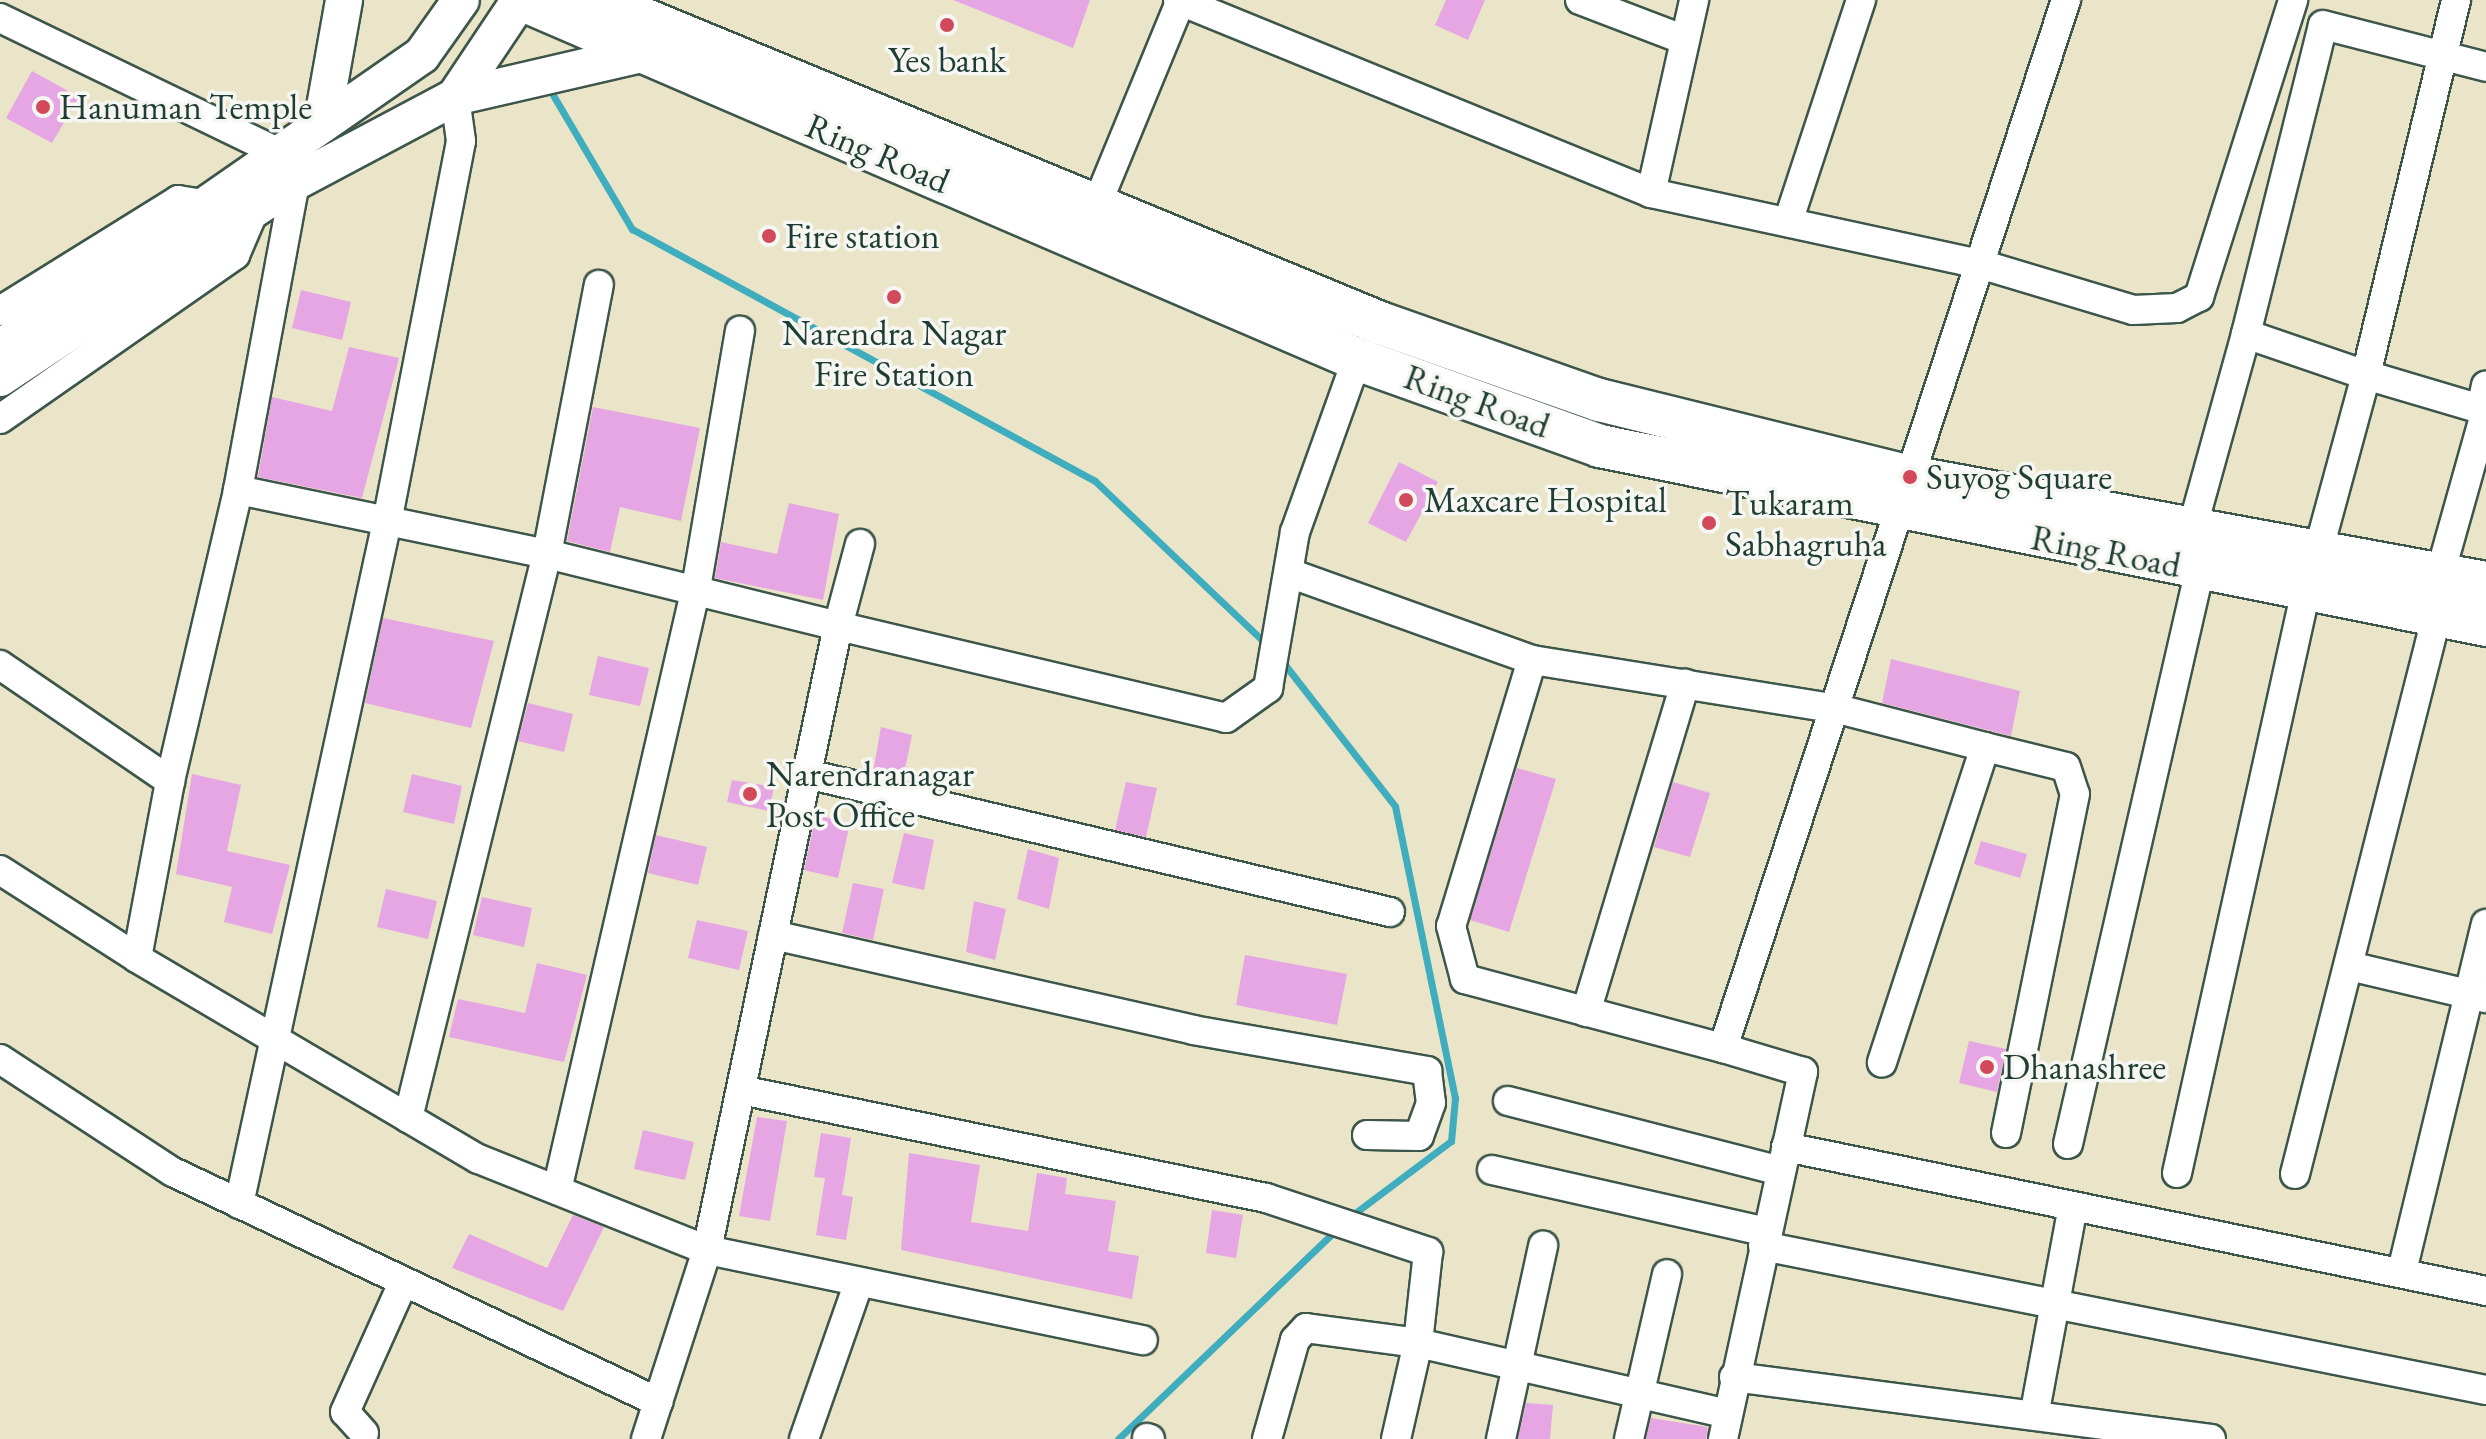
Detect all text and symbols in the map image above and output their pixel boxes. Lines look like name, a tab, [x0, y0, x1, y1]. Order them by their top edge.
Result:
marker: Yes bank	[938, 16, 956, 34]
place label: Yes bank	[888, 38, 1006, 82]
place label: Hanuman Temple	[59, 85, 312, 129]
marker: Hanuman Temple	[34, 98, 52, 116]
street label: Ring Road	[800, 103, 956, 203]
place label: Fire station	[785, 214, 940, 258]
marker: Fire station	[760, 227, 778, 245]
marker: Narendra Nagar Fire Station	[885, 288, 903, 306]
place label: Narendra Nagar Fire Station	[782, 310, 1006, 395]
street label: Ring Road	[1398, 355, 1556, 447]
place label: Suyog Square	[1926, 455, 2112, 499]
marker: Suyog Square	[1901, 468, 1919, 486]
place label: Maxcare Hospital	[1424, 478, 1667, 522]
place label: Tukaram Sabhagruha	[1725, 480, 1887, 565]
marker: Maxcare Hospital	[1395, 489, 1417, 511]
marker: Tukaram Sabhagruha	[1700, 514, 1718, 532]
street label: Ring Road	[2027, 515, 2185, 587]
place label: Narendranagar Post Office	[766, 751, 974, 836]
marker: Narendranagar Post Office	[741, 785, 759, 803]
place label: Dhanashree	[2003, 1045, 2166, 1089]
marker: Dhanashree	[1978, 1058, 1996, 1076]

